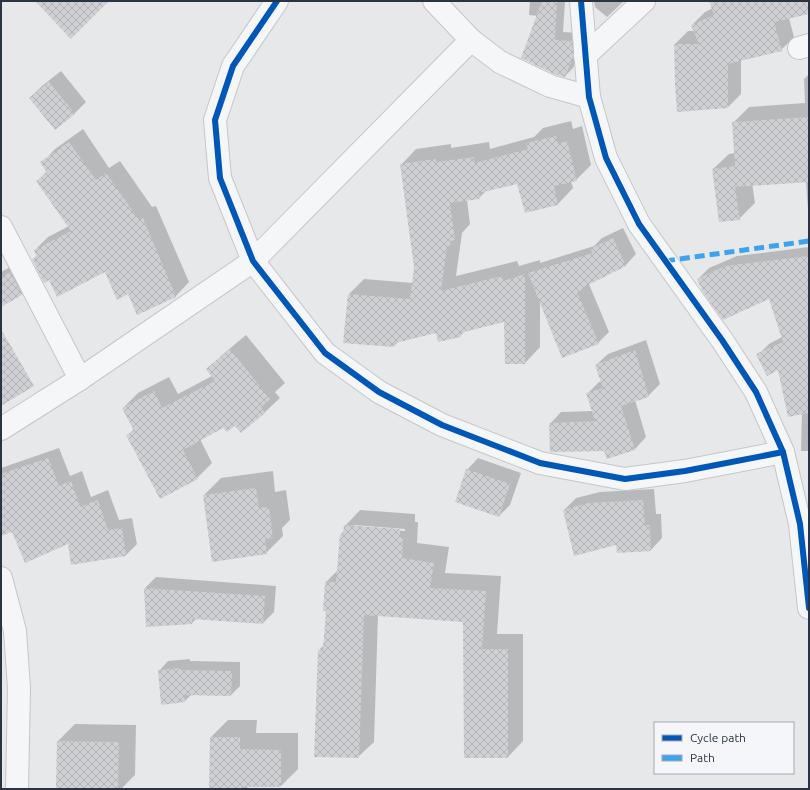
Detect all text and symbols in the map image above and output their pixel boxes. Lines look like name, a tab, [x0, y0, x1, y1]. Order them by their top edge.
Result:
legend	[654, 722, 794, 774]
text: Cycle path	[690, 731, 746, 744]
text: Path	[690, 751, 715, 764]

